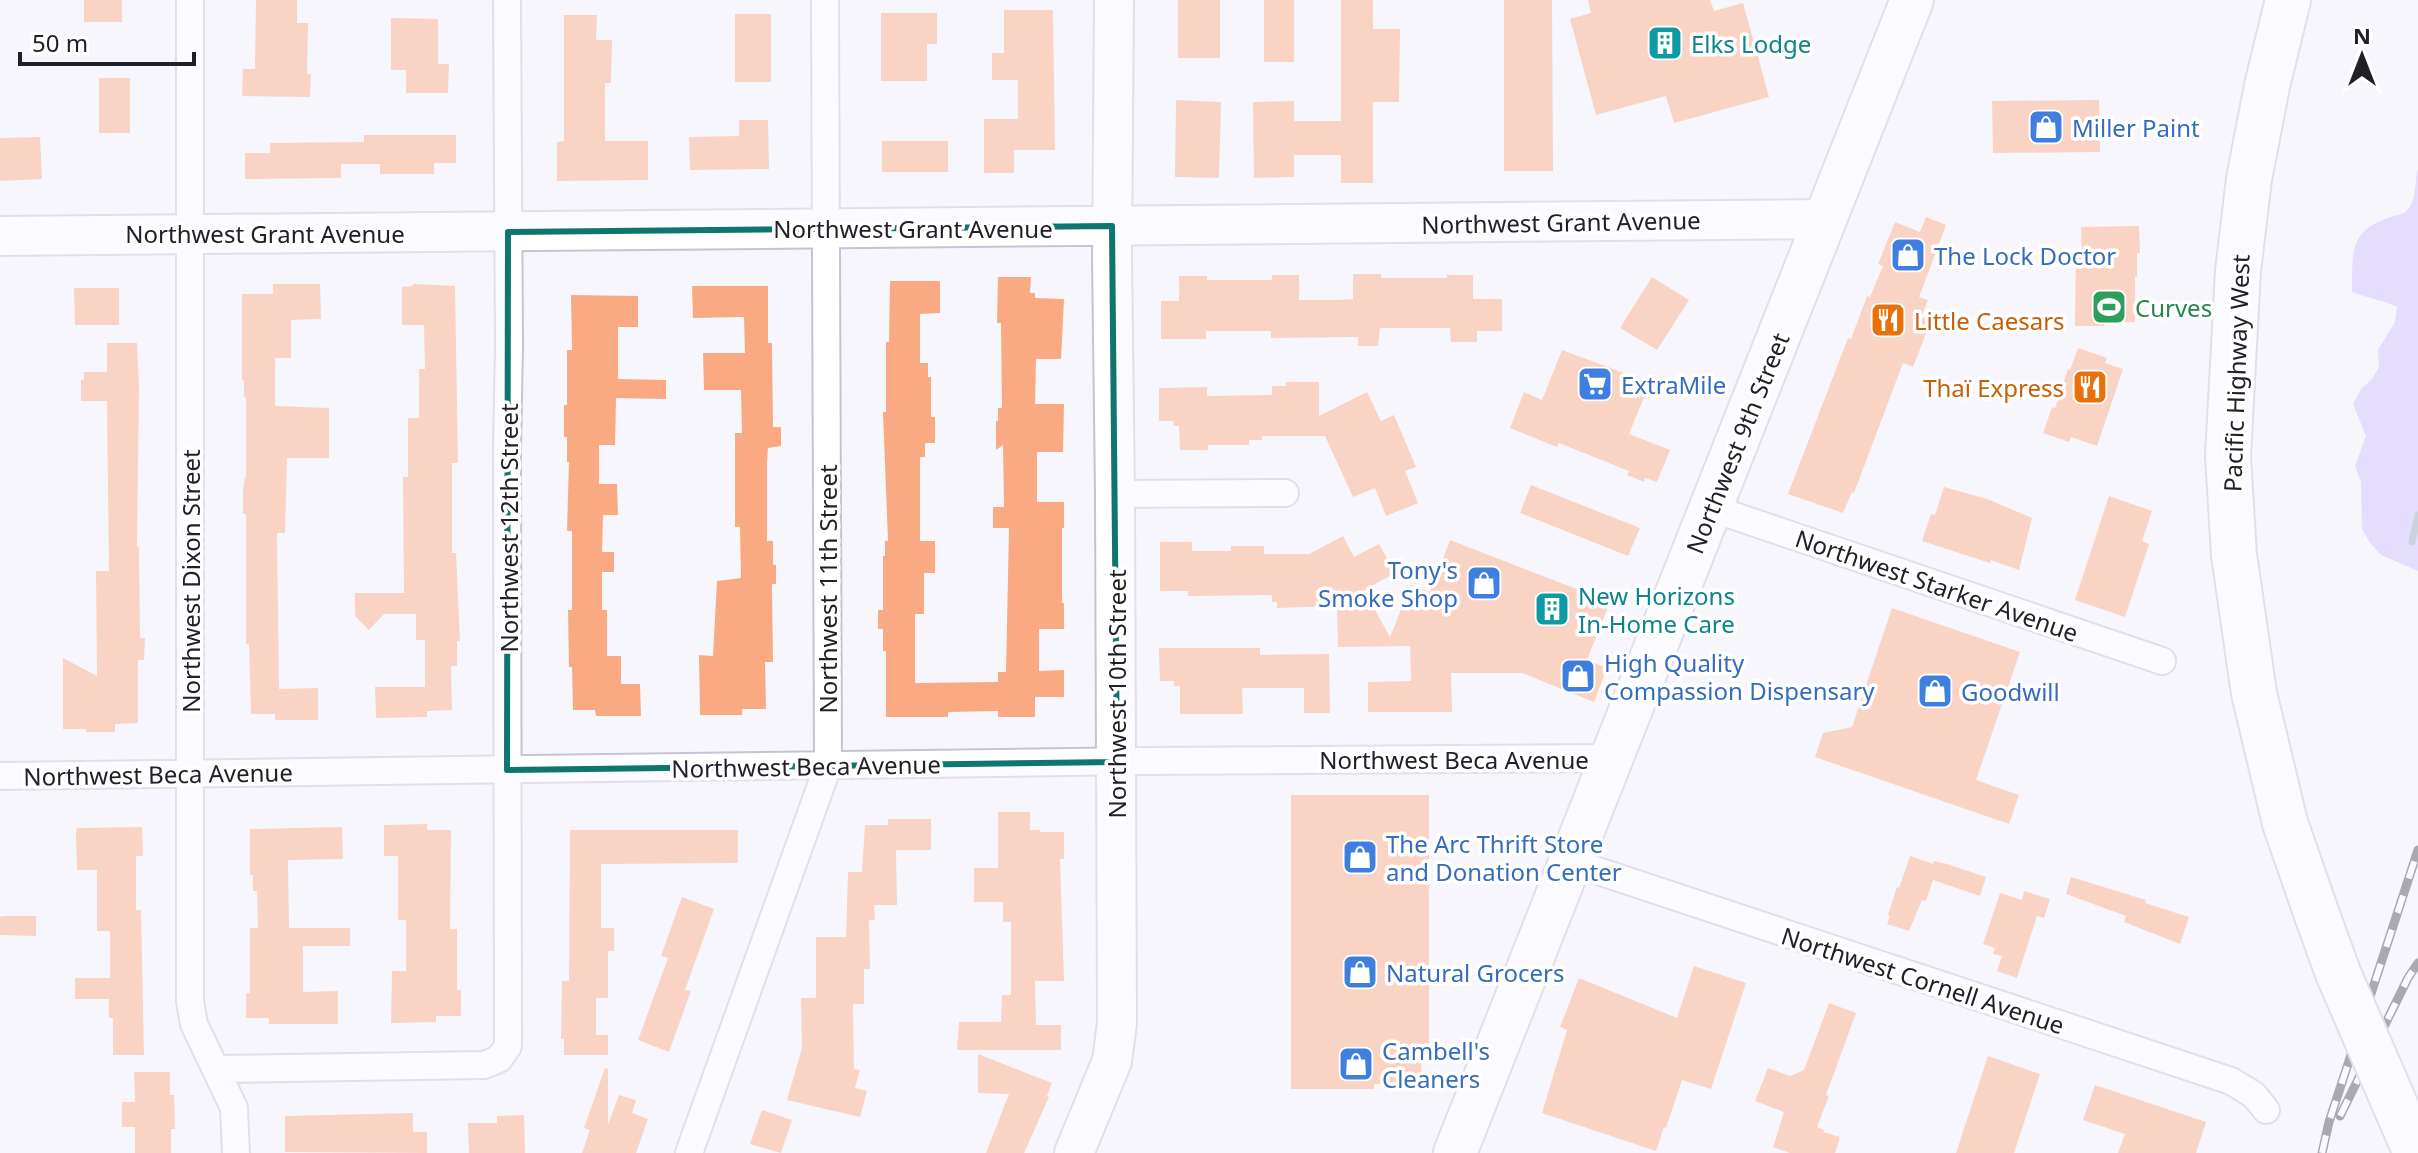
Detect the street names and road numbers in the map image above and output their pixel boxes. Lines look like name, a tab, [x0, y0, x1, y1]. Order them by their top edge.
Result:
street label: Northwest Grant Avenue	[1421, 203, 1701, 241]
street label: Northwest Grant Avenue	[773, 212, 1053, 245]
street label: Northwest Grant Avenue	[125, 217, 405, 250]
street label: Pacific Highway West	[2215, 253, 2257, 492]
street label: Northwest 9th Street	[1678, 327, 1797, 558]
street label: Northwest 12th Street	[492, 403, 525, 653]
street label: Northwest Dixon Street	[174, 449, 207, 713]
street label: Northwest 11th Street	[811, 464, 844, 714]
street label: Northwest Starker Avenue	[1791, 521, 2083, 649]
street label: Northwest 10th Street	[1100, 569, 1133, 819]
street label: Northwest Beca Avenue	[1319, 743, 1589, 776]
street label: Northwest Beca Avenue	[671, 747, 941, 785]
street label: Northwest Beca Avenue	[23, 755, 293, 793]
street label: Northwest Cornell Avenue	[1777, 919, 2069, 1041]

